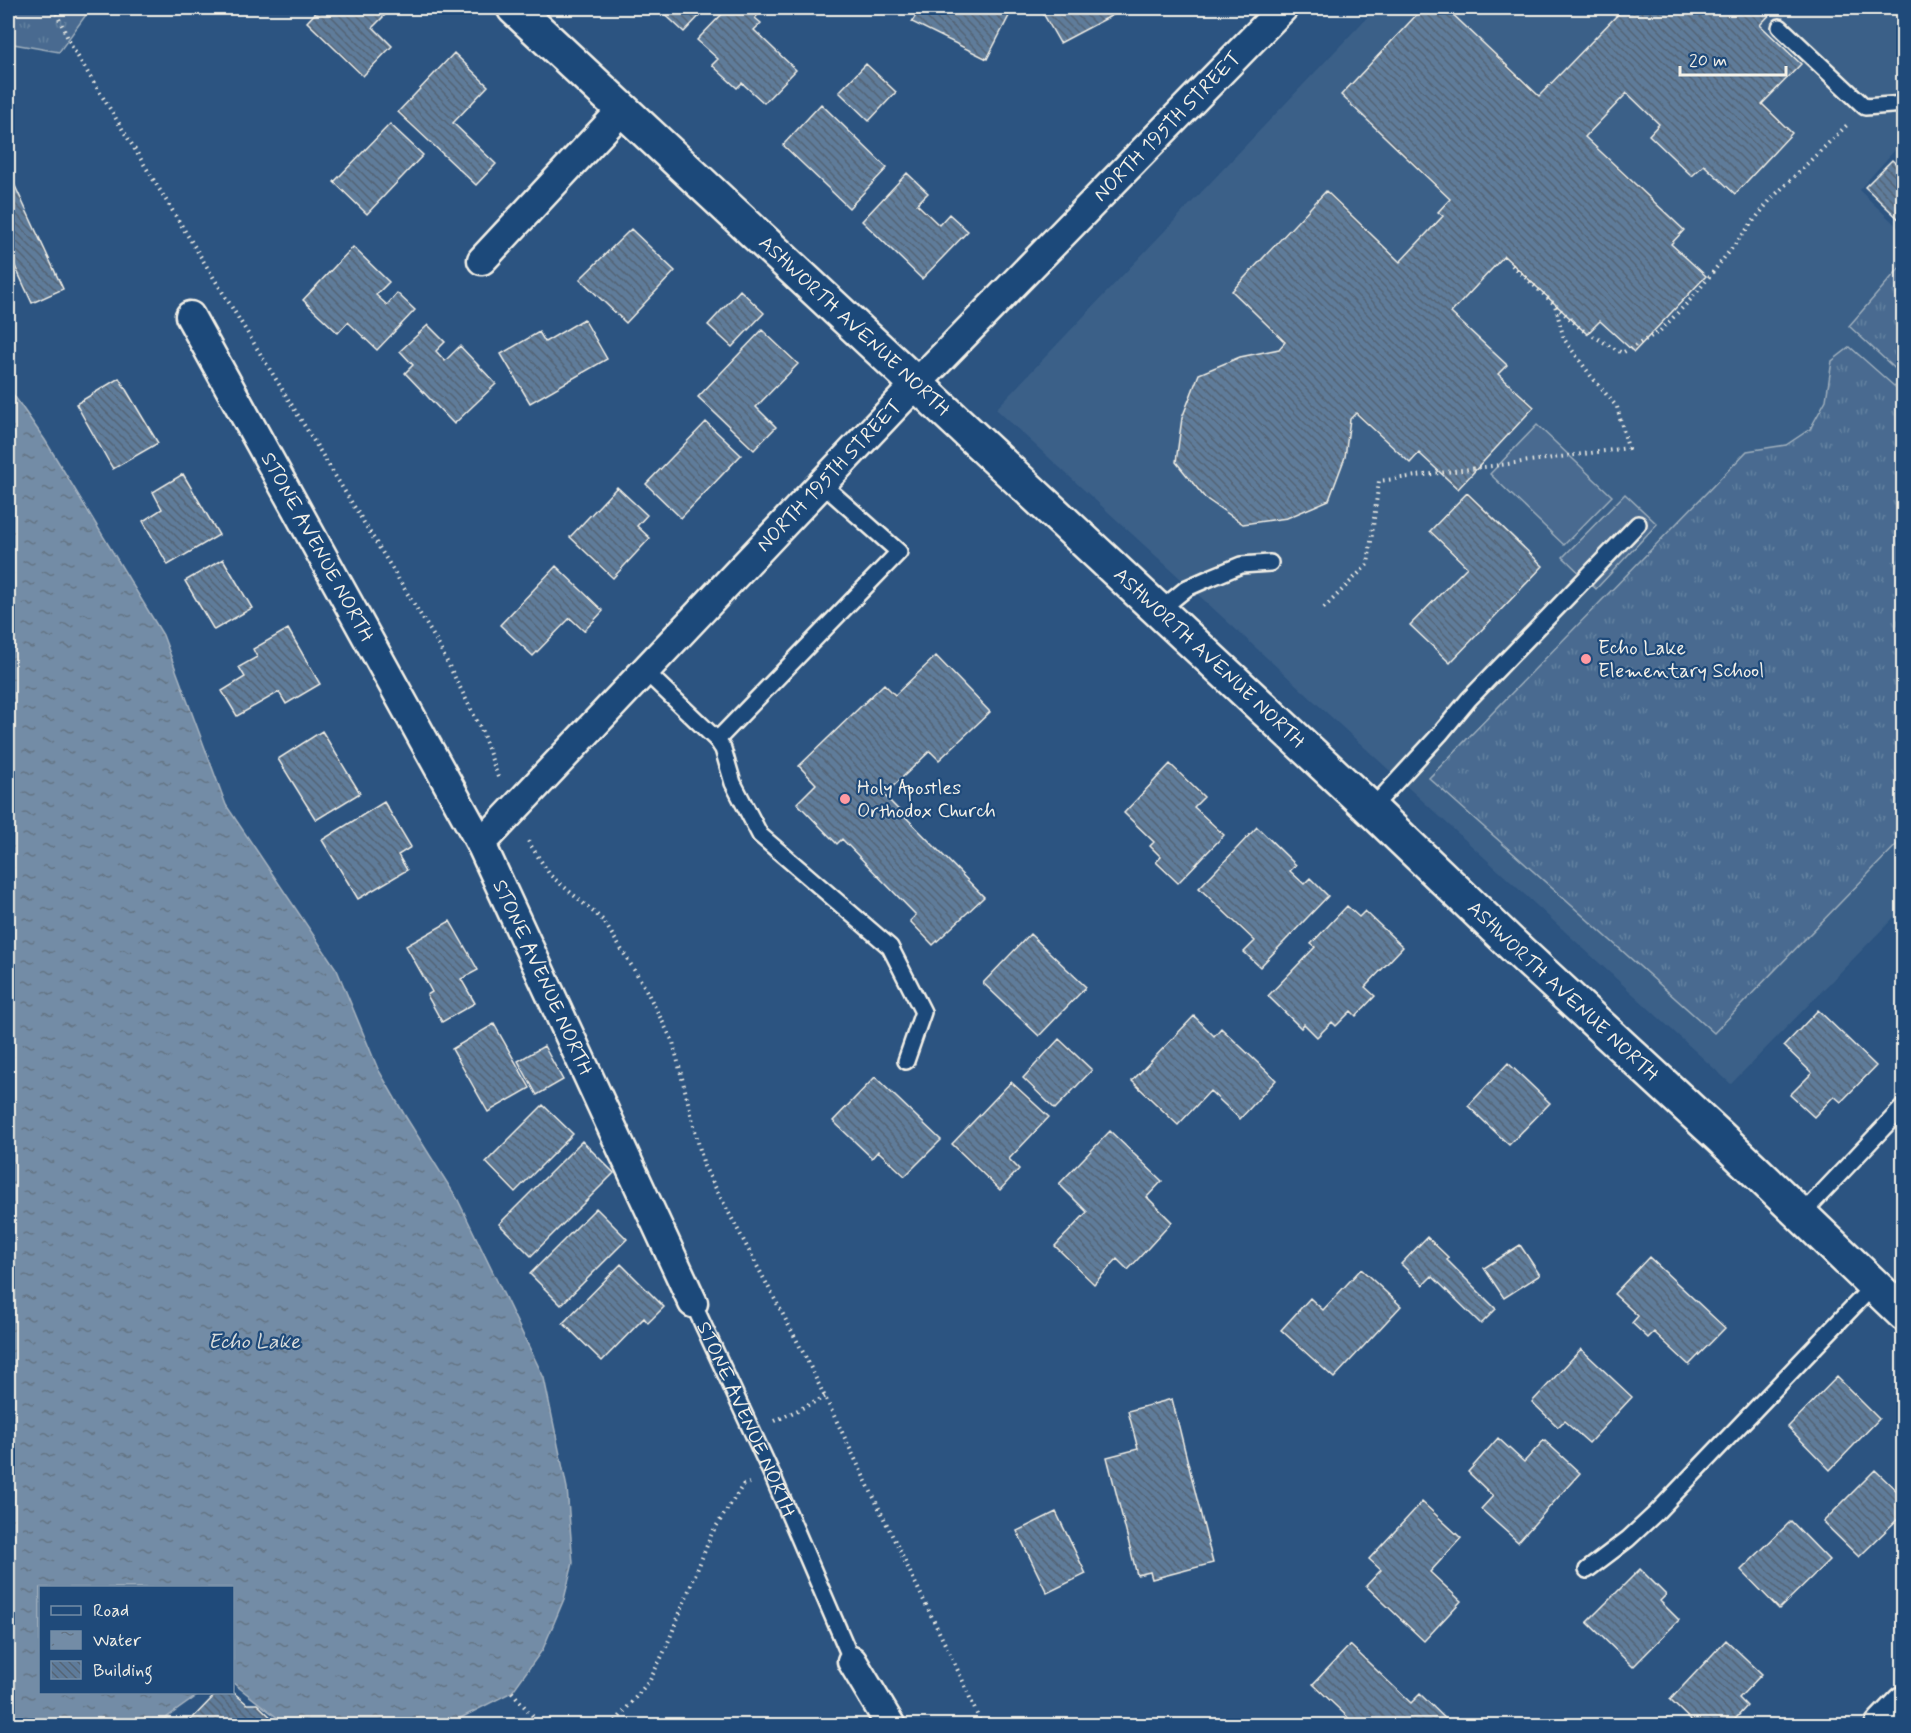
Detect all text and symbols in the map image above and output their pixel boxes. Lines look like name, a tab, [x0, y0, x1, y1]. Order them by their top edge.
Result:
scale bar	[1680, 39, 1786, 77]
street label: NORTH 195TH STREET	[1088, 45, 1247, 208]
text: 20 m	[1689, 49, 1727, 73]
street label: ASHWORTH AVENUE NORTH	[753, 230, 956, 423]
street label: NORTH 195TH STREET	[751, 393, 908, 558]
street label: STONE AVENUE NORTH	[254, 448, 381, 647]
street label: ASHWORTH AVENUE NORTH	[1108, 562, 1311, 755]
place label: Echo Lake Elementary School	[1598, 635, 1764, 685]
marker: Echo Lake Elementary School	[1579, 652, 1593, 666]
place label: Holy Apostles Orthodox Church	[857, 775, 996, 825]
marker: Holy Apostles Orthodox Church	[838, 792, 852, 806]
street label: STONE AVENUE NORTH	[486, 875, 600, 1080]
street label: ASHWORTH AVENUE NORTH	[1461, 895, 1665, 1088]
street label: STONE AVENUE NORTH	[690, 1317, 802, 1522]
water label: Echo Lake	[208, 1328, 301, 1356]
legend	[39, 1586, 234, 1694]
text: Road	[93, 1599, 129, 1623]
text: Water	[93, 1629, 142, 1653]
text: Building	[93, 1659, 153, 1685]

